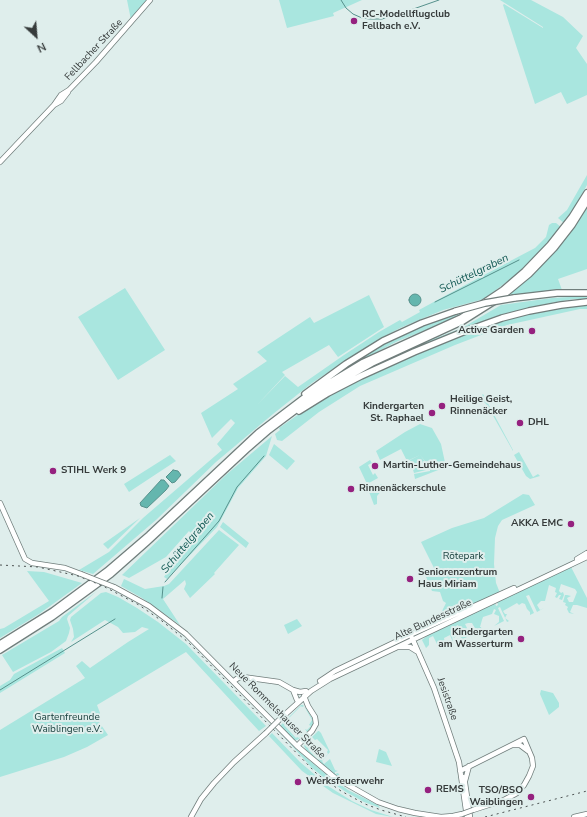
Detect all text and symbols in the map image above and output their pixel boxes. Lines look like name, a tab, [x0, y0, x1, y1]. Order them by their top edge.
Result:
place label: RC-Modellflugclub Fellbach e.V.	[362, 9, 450, 32]
north arrow	[16, 16, 56, 56]
marker: RC-Modellflugclub Fellbach e.V.	[349, 16, 359, 26]
street label: Fellbacher Straße	[63, 17, 125, 83]
text: N	[34, 39, 48, 56]
water label: Schüttelgraben	[437, 252, 511, 296]
place label: Active Garden	[458, 325, 524, 337]
marker: Active Garden	[527, 326, 537, 336]
place label: Heilige Geist, Rinnenäcker	[450, 394, 512, 418]
place label: Kindergarten St. Raphael	[363, 401, 424, 424]
marker: Heilige Geist, Rinnenäcker	[437, 401, 447, 411]
marker: Kindergarten St. Raphael	[427, 408, 437, 418]
place label: DHL	[528, 417, 549, 429]
marker: DHL	[515, 418, 525, 428]
place label: Martin-Luther-Gemeindehaus	[383, 460, 521, 472]
marker: Martin-Luther-Gemeindehaus	[370, 461, 380, 471]
place label: STIHL Werk 9	[61, 465, 126, 477]
marker: STIHL Werk 9	[48, 466, 58, 476]
place label: Rinnenäckerschule	[359, 483, 446, 495]
marker: Rinnenäckerschule	[346, 484, 356, 494]
water label: Schüttelgraben	[159, 510, 217, 576]
place label: AKKA EMC	[511, 518, 563, 530]
marker: AKKA EMC	[566, 519, 576, 529]
park label: Rötepark	[443, 551, 483, 563]
place label: Seniorenzentrum Haus Miriam	[418, 567, 497, 590]
marker: Seniorenzentrum Haus Miriam	[405, 574, 415, 584]
street label: Alte Bundesstraße	[392, 597, 474, 643]
place label: Kindergarten am Wasserturm	[438, 627, 513, 650]
marker: Kindergarten am Wasserturm	[516, 634, 526, 644]
street label: Neue Rommelshauser Straße	[226, 660, 328, 762]
street label: Jesistraße	[434, 676, 460, 722]
park label: Gartenfreunde Waiblingen e.V.	[32, 712, 102, 736]
place label: Werksfeuerwehr	[306, 776, 384, 788]
marker: Werksfeuerwehr	[293, 777, 303, 787]
place label: REMS	[436, 784, 464, 796]
marker: REMS	[423, 785, 433, 795]
place label: TSO/BSO Waiblingen	[470, 785, 523, 808]
marker: TSO/BSO Waiblingen	[526, 792, 536, 802]

